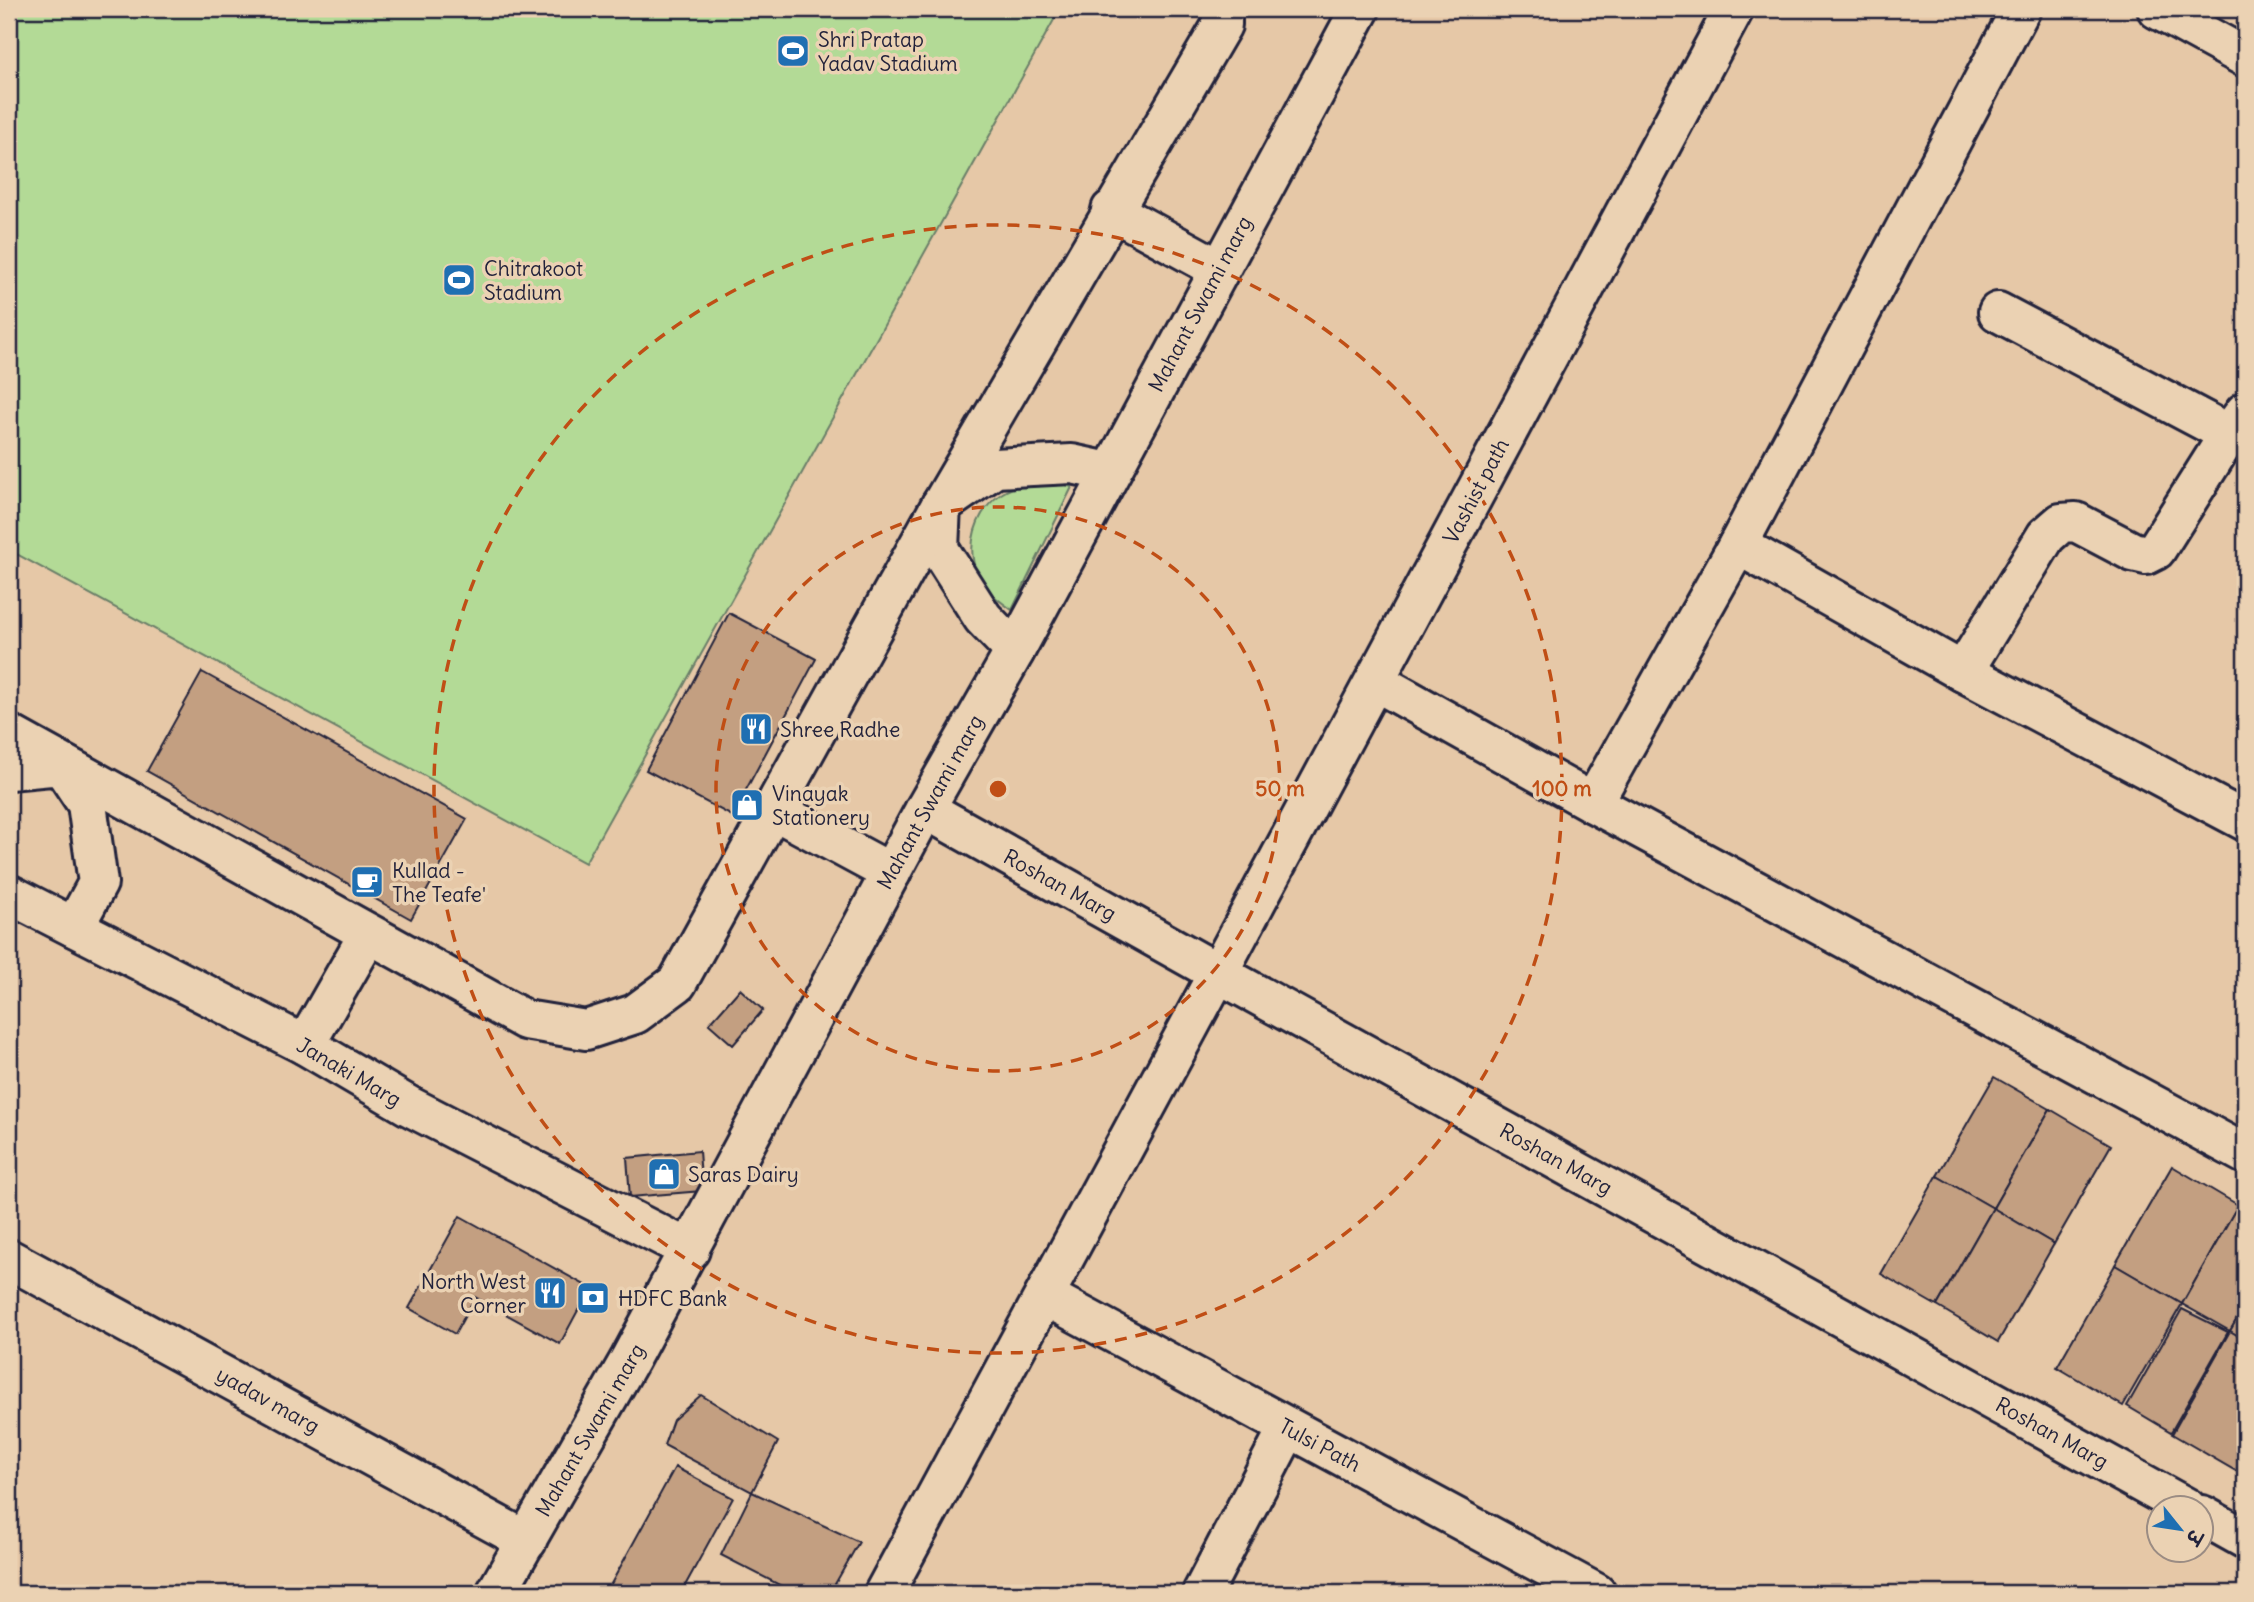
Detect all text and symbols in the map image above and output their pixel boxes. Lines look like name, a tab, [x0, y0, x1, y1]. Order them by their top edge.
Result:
place label: Shri Pratap Yadav Stadium	[818, 26, 958, 77]
sports icon: Shri Pratap Yadav Stadium	[774, 32, 812, 70]
street label: Mahant Swami marg	[1142, 211, 1258, 397]
place label: Chitrakoot Stadium	[484, 255, 583, 306]
sports icon: Chitrakoot Stadium	[440, 261, 478, 299]
street label: Vashist path	[1437, 434, 1515, 548]
restaurant icon: Shree Radhe	[737, 710, 775, 748]
street label: Mahant Swami marg	[871, 710, 989, 894]
place label: Shree Radhe	[780, 716, 900, 743]
text: 50 m	[1255, 775, 1305, 802]
text: 100 m	[1532, 775, 1592, 802]
centre of rings	[986, 777, 1010, 801]
place label: Vinayak Stationery	[772, 780, 870, 831]
shop icon: Vinayak Stationery	[728, 786, 766, 824]
street label: Roshan Marg	[999, 843, 1121, 927]
place label: Kullad - The Teafe'	[392, 857, 486, 908]
cafe icon: Kullad - The Teafe'	[348, 863, 386, 901]
street label: Janaki Marg	[292, 1031, 406, 1113]
street label: Roshan Marg	[1495, 1117, 1617, 1201]
shop icon: Saras Dairy	[645, 1155, 683, 1193]
place label: Saras Dairy	[688, 1161, 799, 1188]
place label: North West Corner	[421, 1268, 526, 1319]
restaurant icon: North West Corner	[531, 1274, 569, 1312]
bank icon: HDFC Bank	[574, 1279, 612, 1317]
place label: HDFC Bank	[618, 1285, 727, 1312]
street label: Mahant Swami marg	[529, 1339, 651, 1521]
street label: yadav marg	[212, 1361, 324, 1439]
street label: Roshan Marg	[1991, 1391, 2113, 1475]
street label: Tulsi Path	[1274, 1412, 1366, 1478]
north arrow	[2146, 1494, 2216, 1564]
text: उ	[2180, 1524, 2209, 1551]

